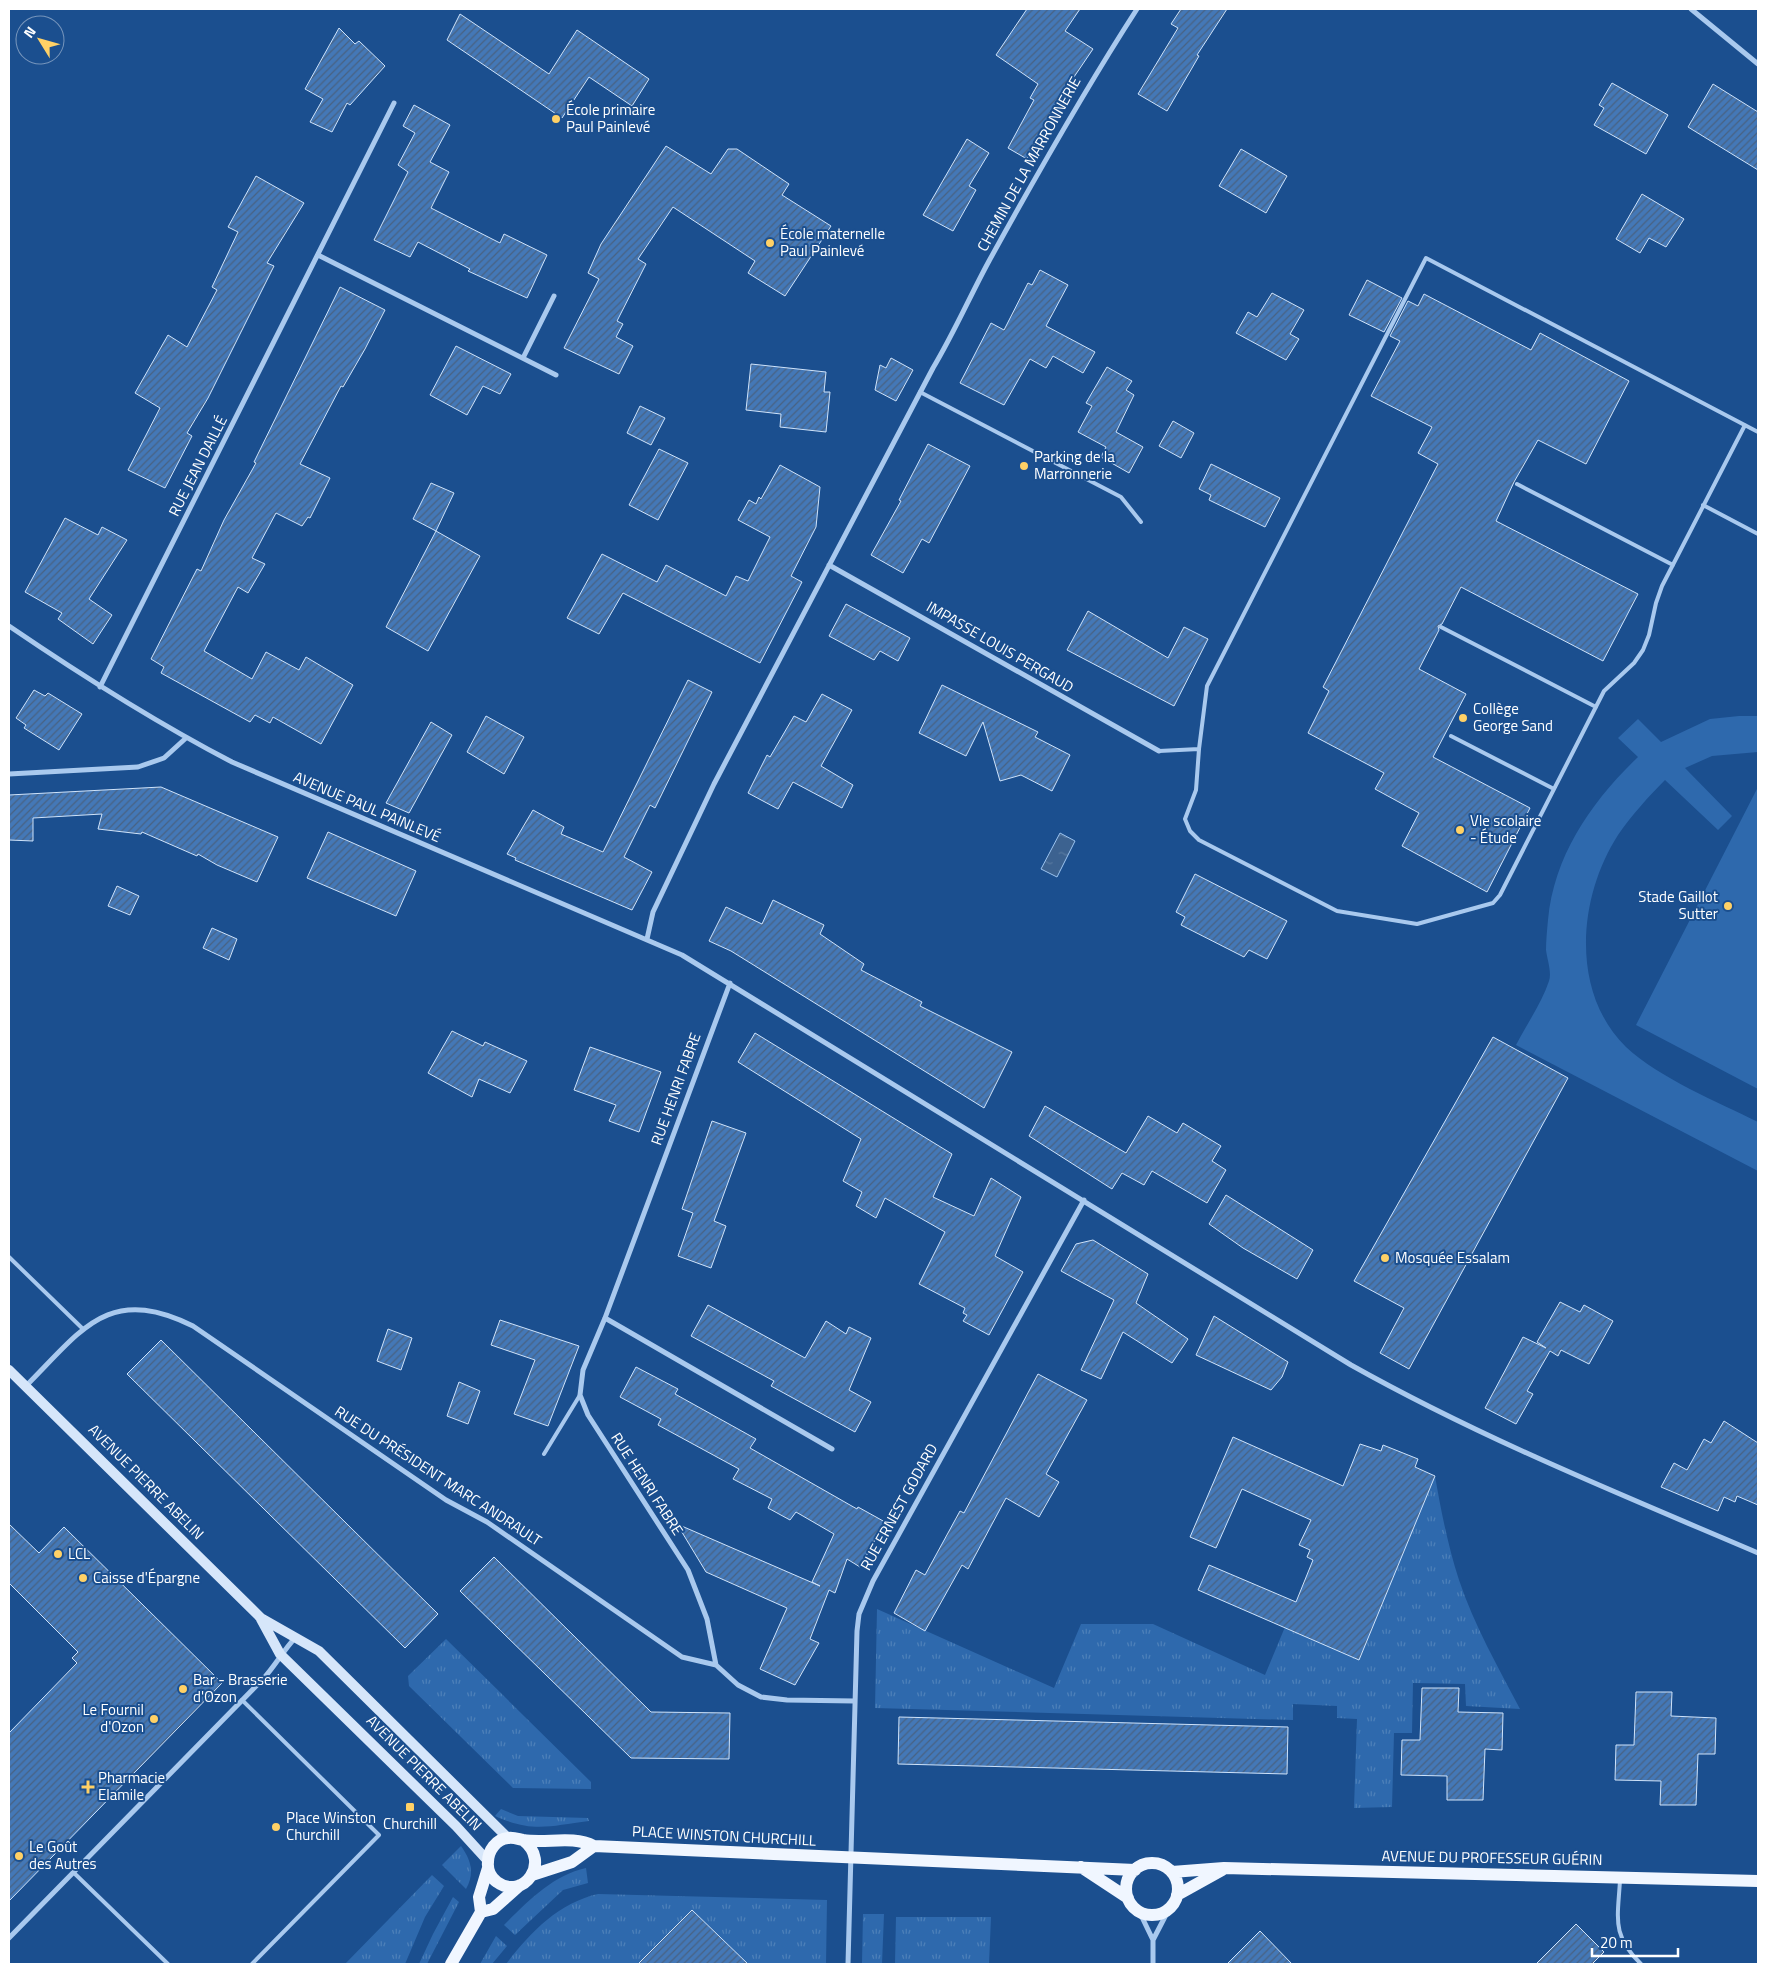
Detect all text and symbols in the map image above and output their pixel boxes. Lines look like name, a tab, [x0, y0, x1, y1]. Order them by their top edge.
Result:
north arrow	[15, 15, 65, 65]
text: N	[18, 22, 41, 42]
street label: CHEMIN DE LA MARRONNERIE	[971, 72, 1086, 255]
place label: École primaire Paul Painlevé	[566, 98, 655, 138]
marker: École primaire Paul Painlevé	[550, 113, 562, 125]
place label: École maternelle Paul Painlevé	[780, 222, 885, 262]
marker: École maternelle Paul Painlevé	[764, 237, 776, 249]
street label: RUE JEAN DAILLÉ	[162, 411, 233, 520]
place label: Parking de la Marronnerie	[1034, 445, 1115, 485]
marker: Parking de la Marronnerie	[1018, 460, 1030, 472]
street label: IMPASSE LOUIS PERGAUD	[922, 595, 1078, 698]
place label: Collège George Sand	[1473, 697, 1553, 737]
marker: Collège George Sand	[1457, 712, 1469, 724]
street label: AVENUE PAUL PAINLEVÉ	[290, 765, 444, 848]
place label: VIe scolaire - Étude	[1470, 809, 1541, 849]
marker: VIe scolaire - Étude	[1454, 824, 1466, 836]
place label: Stade Gaillot Sutter	[1638, 885, 1719, 925]
marker: Stade Gaillot Sutter	[1722, 900, 1734, 912]
street label: RUE HENRI FABRE	[644, 1029, 707, 1148]
place label: Mosquée Essalam	[1395, 1246, 1510, 1269]
marker: Mosquée Essalam	[1379, 1252, 1391, 1264]
street label: RUE DU PRÉSIDENT MARC ANDRAULT	[330, 1400, 546, 1551]
street label: AVENUE PIERRE ABELIN	[83, 1419, 209, 1545]
street label: RUE HENRI FABRE	[606, 1428, 689, 1540]
street label: RUE ERNEST GODARD	[854, 1439, 943, 1575]
place label: LCL	[68, 1542, 90, 1565]
marker: LCL	[52, 1548, 64, 1560]
place label: Caisse d'Épargne	[93, 1566, 200, 1589]
marker: Caisse d'Épargne	[77, 1572, 89, 1584]
place label: Bar - Brasserie d'Ozon	[193, 1668, 288, 1708]
marker: Bar - Brasserie d'Ozon	[177, 1683, 189, 1695]
place label: Le Fournil d'Ozon	[83, 1698, 144, 1738]
street label: AVENUE PIERRE ABELIN	[361, 1710, 487, 1836]
marker: Le Fournil d'Ozon	[148, 1713, 160, 1725]
place label: Pharmacie Elamile	[98, 1766, 165, 1806]
marker: Pharmacie Elamile	[82, 1781, 94, 1793]
marker: Churchill	[404, 1801, 416, 1813]
place label: Place Winston Churchill	[286, 1806, 376, 1846]
place label: Churchill	[383, 1812, 437, 1835]
street label: PLACE WINSTON CHURCHILL	[631, 1819, 817, 1852]
marker: Place Winston Churchill	[270, 1821, 282, 1833]
place label: Le Goût des Autres	[29, 1835, 97, 1875]
street label: AVENUE DU PROFESSEUR GUÉRIN	[1381, 1844, 1603, 1871]
marker: Le Goût des Autres	[13, 1850, 25, 1862]
scale bar	[1592, 1926, 1678, 1958]
text: 20 m	[1600, 1931, 1633, 1954]

